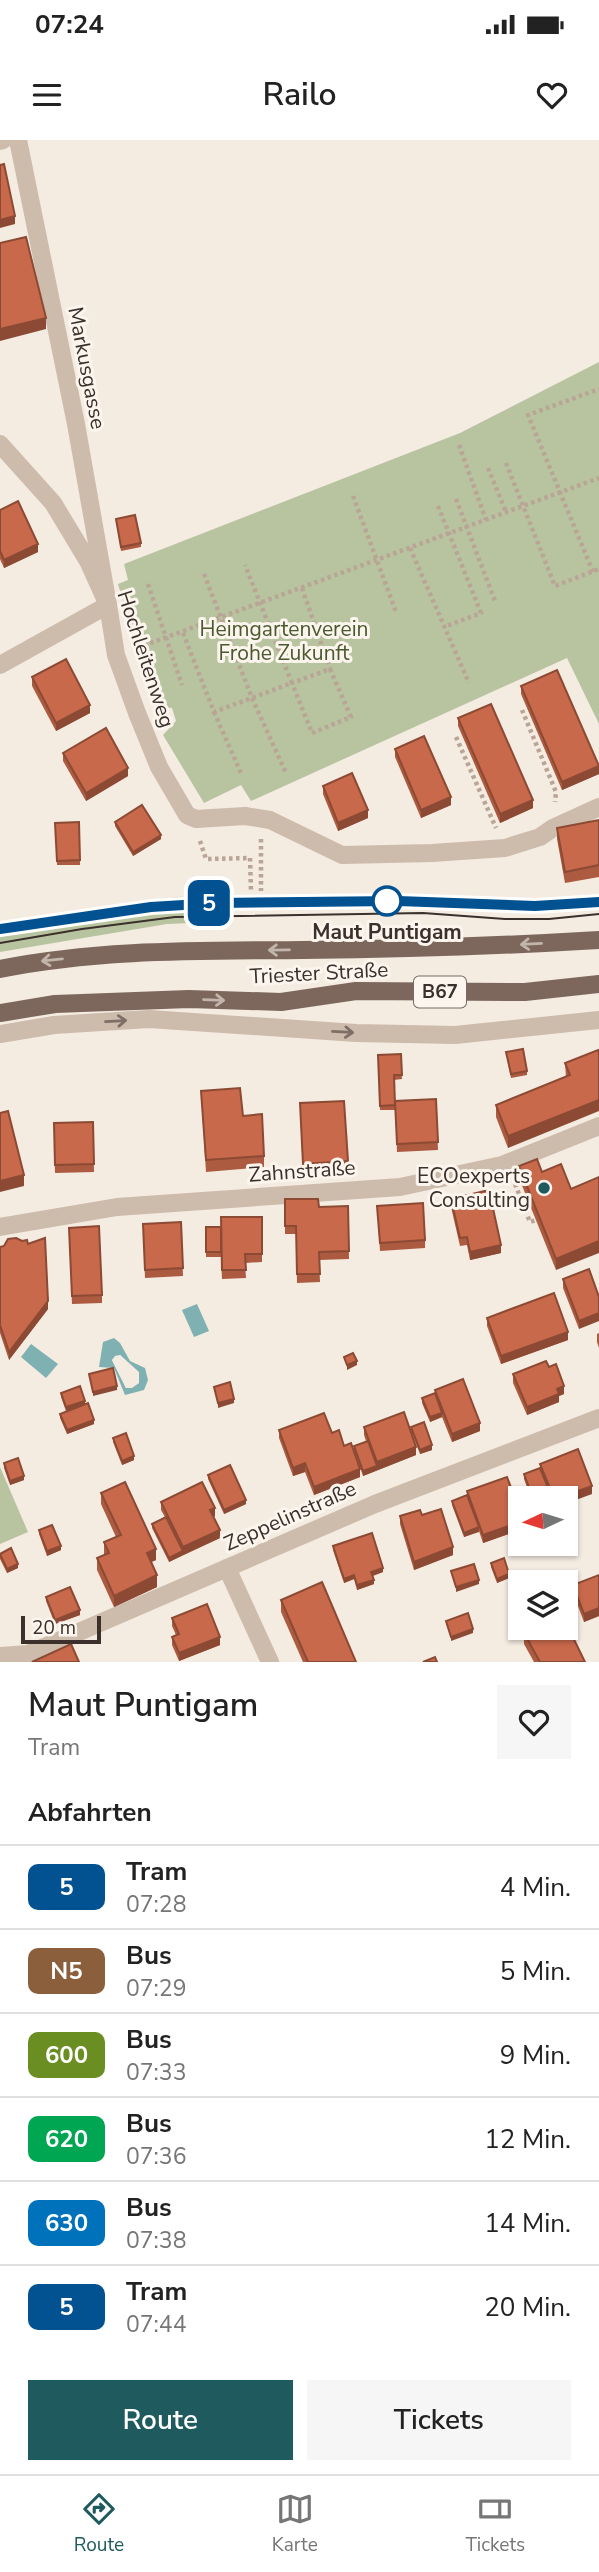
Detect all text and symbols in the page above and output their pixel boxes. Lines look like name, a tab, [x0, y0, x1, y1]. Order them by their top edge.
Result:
text: 07:24	[35, 7, 104, 42]
text: Railo	[262, 73, 337, 116]
icon: menu	[28, 76, 66, 114]
icon: heart	[533, 76, 571, 114]
street label: Markusgasse	[61, 305, 113, 431]
street label: Hochleitenweg	[111, 587, 181, 731]
park label: Heimgartenverein Frohe Zukunft	[200, 615, 368, 667]
line badge: 5	[186, 880, 232, 926]
marker: Maut Puntigam	[372, 886, 402, 916]
text: 5	[202, 887, 216, 919]
place label: Maut Puntigam	[312, 918, 462, 946]
one-way arrow	[520, 938, 543, 951]
one-way arrow	[268, 943, 291, 957]
one-way arrow	[41, 954, 64, 967]
street label: Triester Straße	[249, 955, 389, 991]
road number: B67	[414, 976, 466, 1007]
one-way arrow	[203, 993, 226, 1007]
one-way arrow	[105, 1015, 128, 1028]
one-way arrow	[332, 1026, 355, 1039]
street label: Zahnstraße	[248, 1153, 356, 1189]
place label: ECOexperts Consulting	[417, 1162, 530, 1214]
marker: ECOexperts Consulting	[536, 1180, 552, 1196]
street label: Zeppelinstraße	[219, 1474, 361, 1558]
north arrow	[508, 1486, 578, 1556]
map controls	[508, 1486, 578, 1640]
button: layers	[508, 1570, 578, 1640]
scale bar	[21, 1613, 102, 1645]
text: 20 m	[32, 1615, 76, 1641]
text: Maut Puntigam	[28, 1683, 258, 1728]
button: heart	[497, 1685, 571, 1759]
text: Tram	[28, 1732, 80, 1763]
text: Abfahrten	[28, 1795, 152, 1830]
text: Tram	[126, 1854, 187, 1889]
text: 4 Min.	[500, 1870, 571, 1905]
text: 5	[59, 1871, 74, 1903]
text: 07:28	[126, 1889, 186, 1920]
text: Bus	[126, 1938, 172, 1973]
text: 5 Min.	[500, 1954, 571, 1989]
text: N5	[50, 1955, 83, 1987]
text: 07:29	[126, 1973, 186, 2004]
text: Bus	[126, 2022, 172, 2057]
text: 9 Min.	[500, 2038, 571, 2073]
text: 600	[45, 2039, 88, 2071]
text: 07:33	[126, 2057, 186, 2088]
text: Bus	[126, 2106, 172, 2141]
text: 12 Min.	[484, 2122, 571, 2157]
text: 620	[45, 2123, 88, 2155]
text: 07:36	[126, 2141, 186, 2172]
text: Bus	[126, 2190, 172, 2225]
text: 14 Min.	[484, 2206, 571, 2241]
text: 630	[45, 2207, 88, 2239]
text: 07:38	[126, 2225, 186, 2256]
text: Tram	[126, 2274, 187, 2309]
text: 20 Min.	[484, 2290, 571, 2325]
text: 5	[59, 2291, 74, 2323]
text: 07:44	[126, 2309, 186, 2340]
button: Route	[28, 2380, 293, 2460]
button: Tickets	[307, 2380, 571, 2460]
tab: Route	[74, 2490, 124, 2558]
tab: Karte	[272, 2490, 318, 2558]
tab: Tickets	[465, 2490, 525, 2558]

